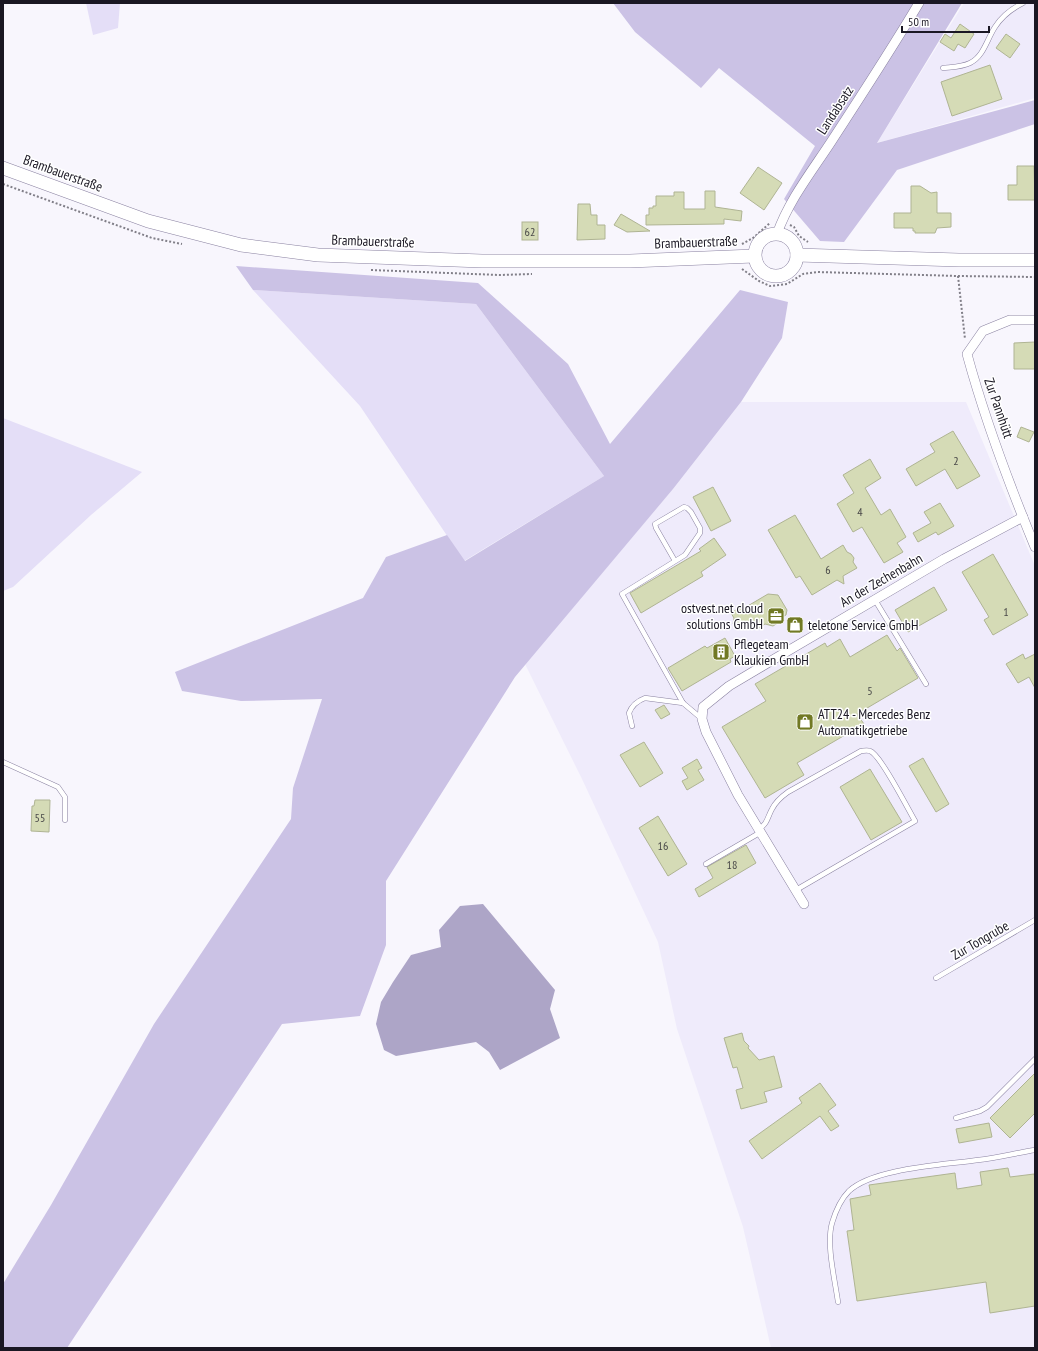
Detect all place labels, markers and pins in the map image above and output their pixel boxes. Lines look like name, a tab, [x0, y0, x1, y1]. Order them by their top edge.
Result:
place label: ostvest.net cloud solutions GmbH	[681, 599, 763, 633]
office icon: ostvest.net cloud solutions GmbH	[766, 606, 786, 626]
shop icon: teletone Service GmbH	[785, 615, 805, 635]
place label: teletone Service GmbH	[808, 616, 918, 634]
place label: Pflegeteam Klaukien GmbH	[734, 635, 809, 669]
building icon: Pflegeteam Klaukien GmbH	[711, 642, 731, 662]
place label: ATT24 - Mercedes Benz Automatikgetriebe	[818, 705, 930, 739]
shop icon: ATT24 - Mercedes Benz Automatikgetriebe	[795, 712, 815, 732]

